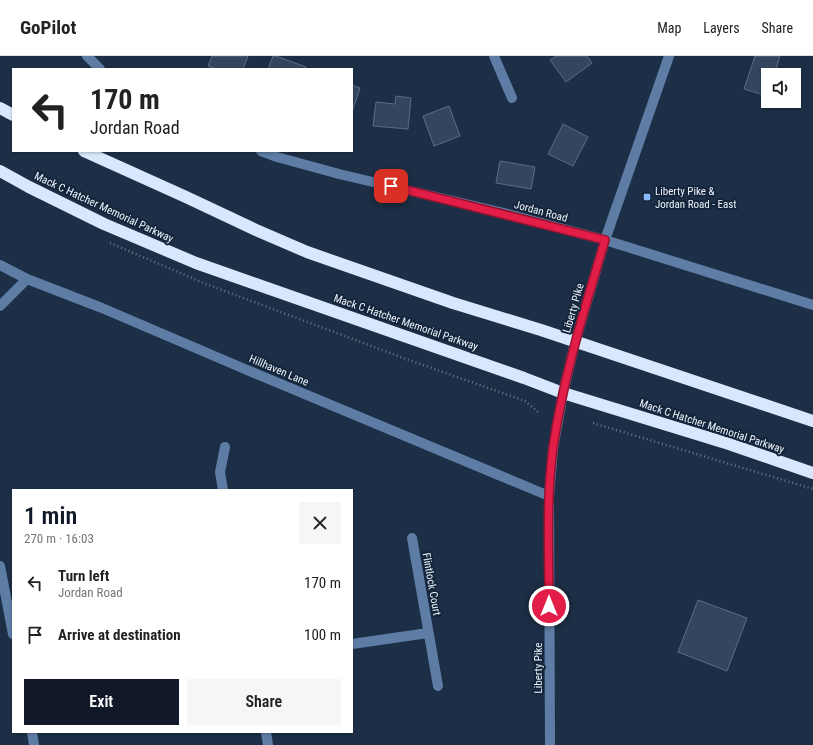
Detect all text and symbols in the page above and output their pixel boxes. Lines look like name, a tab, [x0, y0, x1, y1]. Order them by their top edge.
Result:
text: GoPilot	[20, 16, 76, 39]
text: Map	[657, 20, 681, 36]
text: Layers	[703, 20, 740, 36]
text: Share	[762, 20, 793, 36]
map controls	[761, 68, 801, 108]
button: sound	[761, 68, 801, 108]
text: 170 m	[90, 83, 160, 116]
icon: left	[24, 84, 76, 136]
text: Jordan Road	[90, 117, 180, 138]
pin	[374, 169, 408, 203]
street label: Mack C Hatcher Memorial Parkway	[32, 170, 176, 246]
icon: arrive	[380, 175, 402, 197]
place label: Liberty Pike & Jordan Road - East	[655, 185, 737, 211]
marker: Liberty Pike & Jordan Road - East	[642, 192, 652, 202]
street label: Jordan Road	[513, 198, 569, 225]
street label: Liberty Pike	[560, 282, 587, 334]
street label: Mack C Hatcher Memorial Parkway	[332, 292, 480, 353]
street label: Hillhaven Lane	[247, 352, 311, 389]
street label: Mack C Hatcher Memorial Parkway	[638, 397, 786, 456]
text: 1 min	[24, 502, 77, 530]
button: close	[299, 502, 341, 544]
text: 270 m · 16:03	[24, 531, 94, 546]
street label: Flintlock Court	[420, 552, 443, 616]
text: Turn left	[58, 567, 109, 585]
icon: left	[24, 572, 46, 594]
text: 170 m	[304, 574, 341, 592]
text: Jordan Road	[58, 585, 123, 600]
position arrow	[528, 585, 570, 627]
icon: arrive	[24, 624, 46, 646]
text: Arrive at destination	[58, 626, 181, 644]
text: 100 m	[304, 626, 341, 644]
street label: Liberty Pike	[532, 643, 545, 693]
button: Exit	[24, 679, 179, 725]
button: Share	[187, 679, 341, 725]

